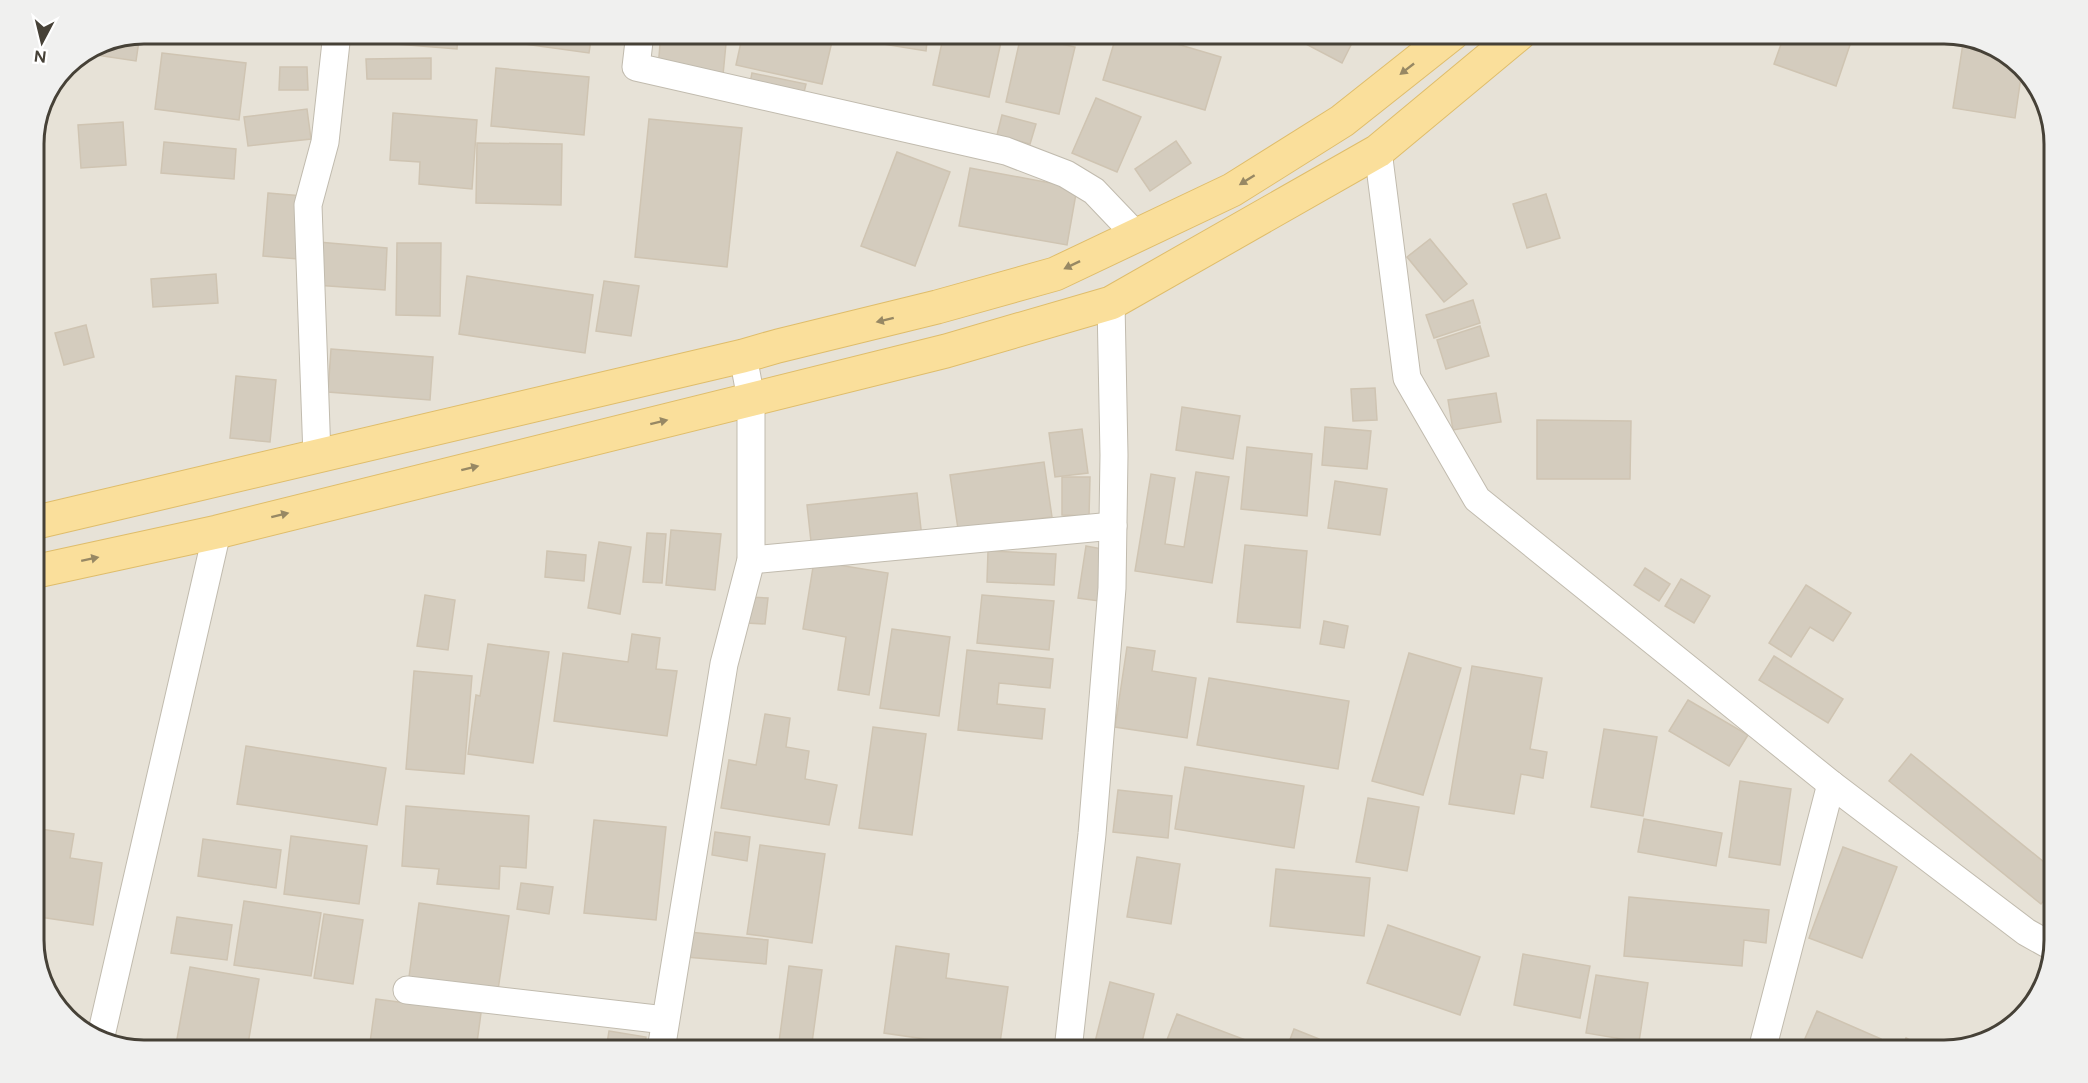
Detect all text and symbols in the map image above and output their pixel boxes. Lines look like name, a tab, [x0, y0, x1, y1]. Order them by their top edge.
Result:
north arrow	[12, 12, 72, 72]
text: N	[33, 46, 48, 67]
one-way arrow	[1400, 63, 1415, 75]
one-way arrow	[1239, 175, 1256, 186]
one-way arrow	[1064, 261, 1081, 270]
one-way arrow	[876, 315, 894, 325]
one-way arrow	[650, 416, 668, 426]
one-way arrow	[460, 463, 479, 473]
one-way arrow	[271, 510, 290, 520]
one-way arrow	[81, 554, 100, 563]

